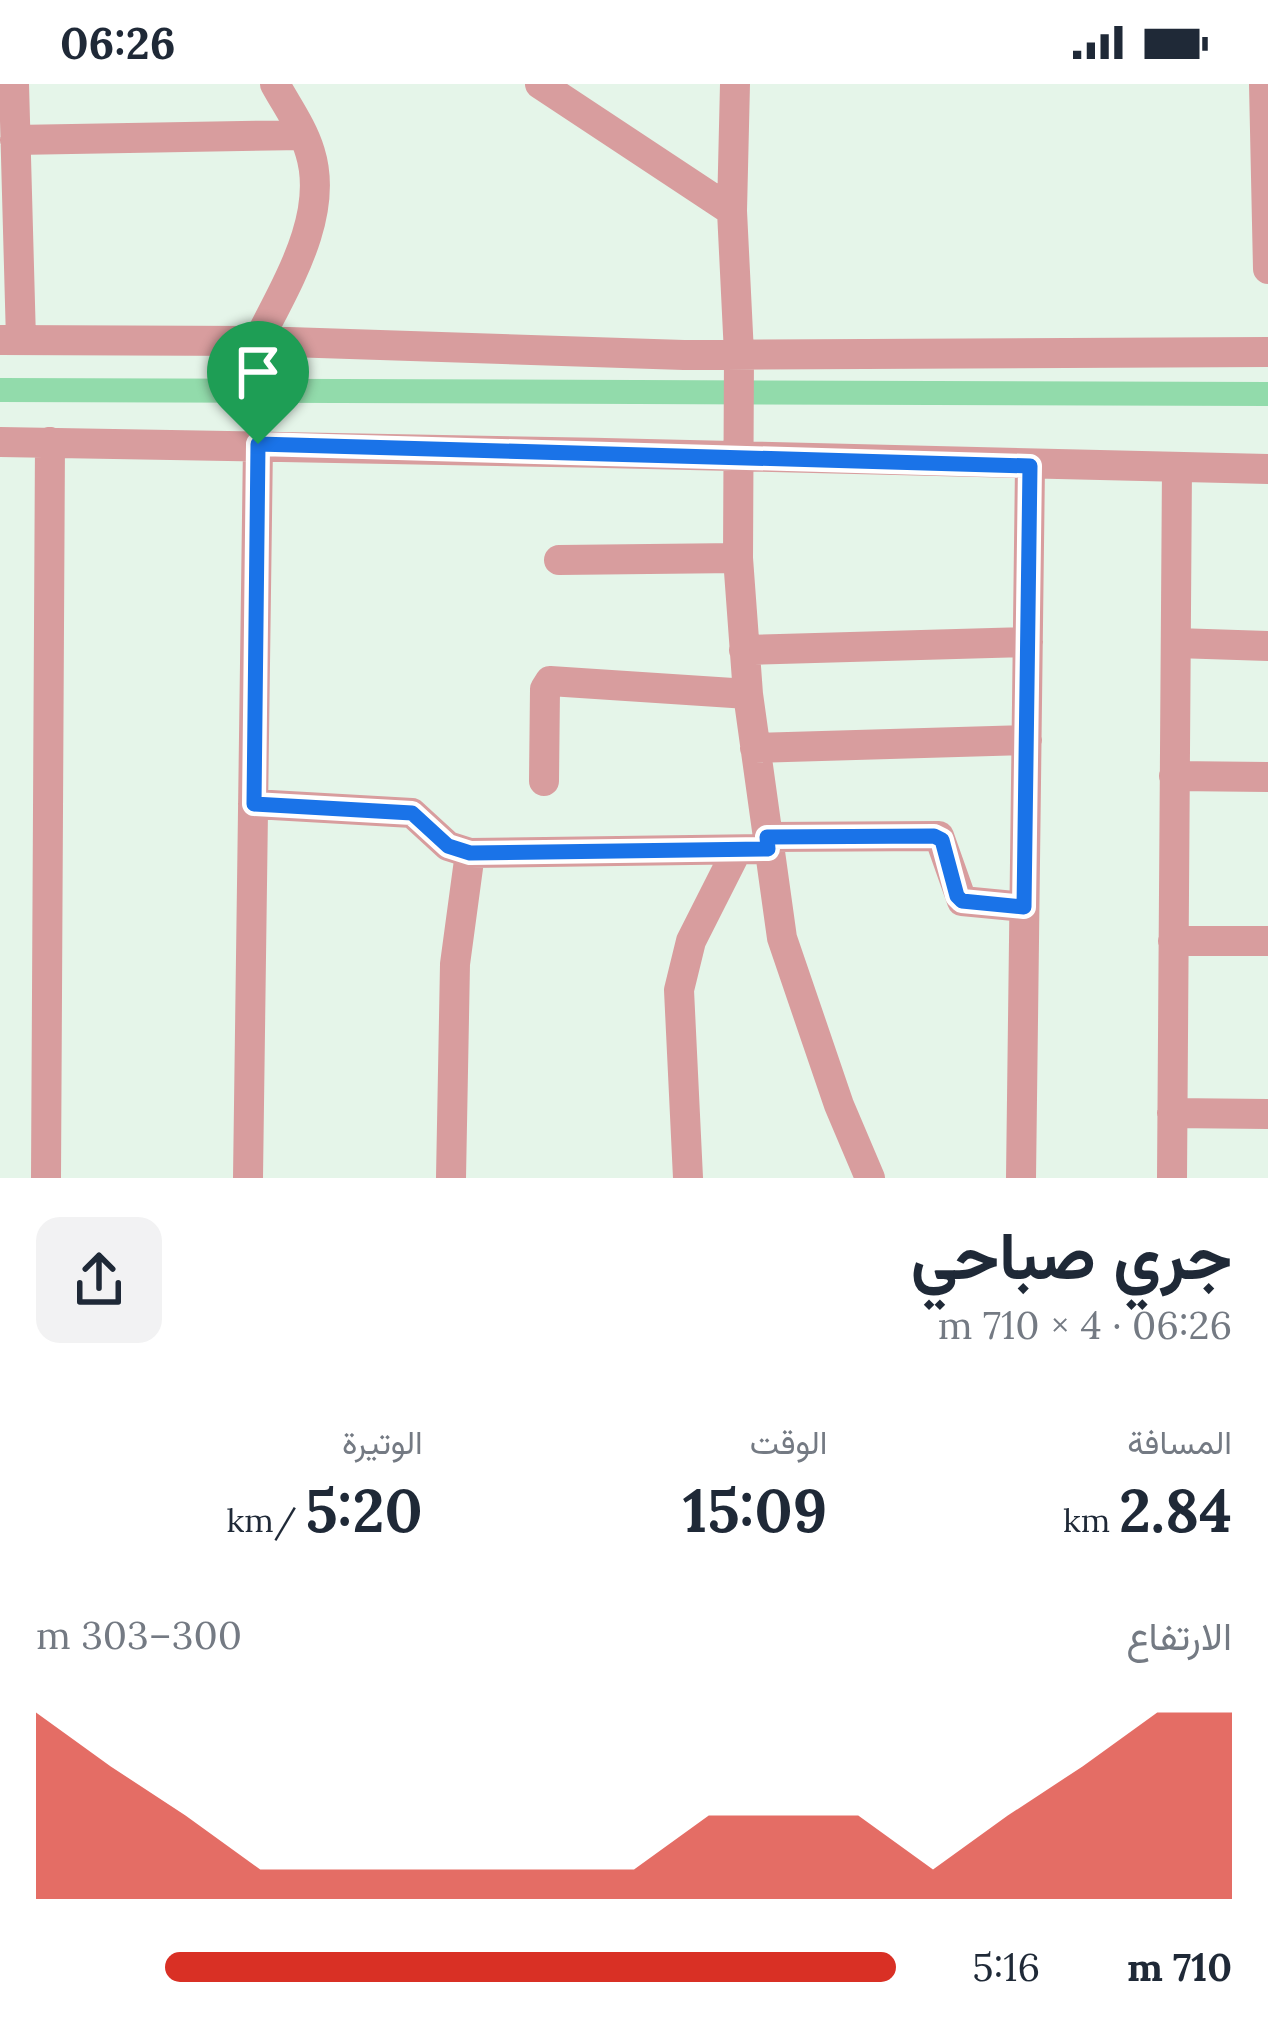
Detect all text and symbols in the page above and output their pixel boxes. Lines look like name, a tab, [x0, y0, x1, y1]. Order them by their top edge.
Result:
text: 06:26	[60, 14, 176, 71]
pin	[207, 321, 309, 444]
icon: arrive	[225, 339, 291, 405]
text: جري صباحي	[911, 1213, 1232, 1297]
button: share	[36, 1217, 162, 1343]
text: 06:26 · 4 × 710 m	[938, 1300, 1232, 1350]
text: الوتيرة	[342, 1421, 423, 1463]
text: الوقت	[750, 1421, 827, 1463]
text: المسافة	[1127, 1421, 1232, 1463]
text: 5:20	[305, 1472, 423, 1548]
text: 15:09	[683, 1472, 827, 1548]
text: 2.84	[1119, 1472, 1232, 1548]
text: /km	[226, 1499, 305, 1541]
text: km	[1063, 1499, 1119, 1541]
text: 300–303 m	[36, 1610, 242, 1660]
text: الارتفاع	[1126, 1611, 1232, 1661]
text: 5:16	[972, 1942, 1040, 1992]
text: 710 m	[1127, 1942, 1232, 1992]

